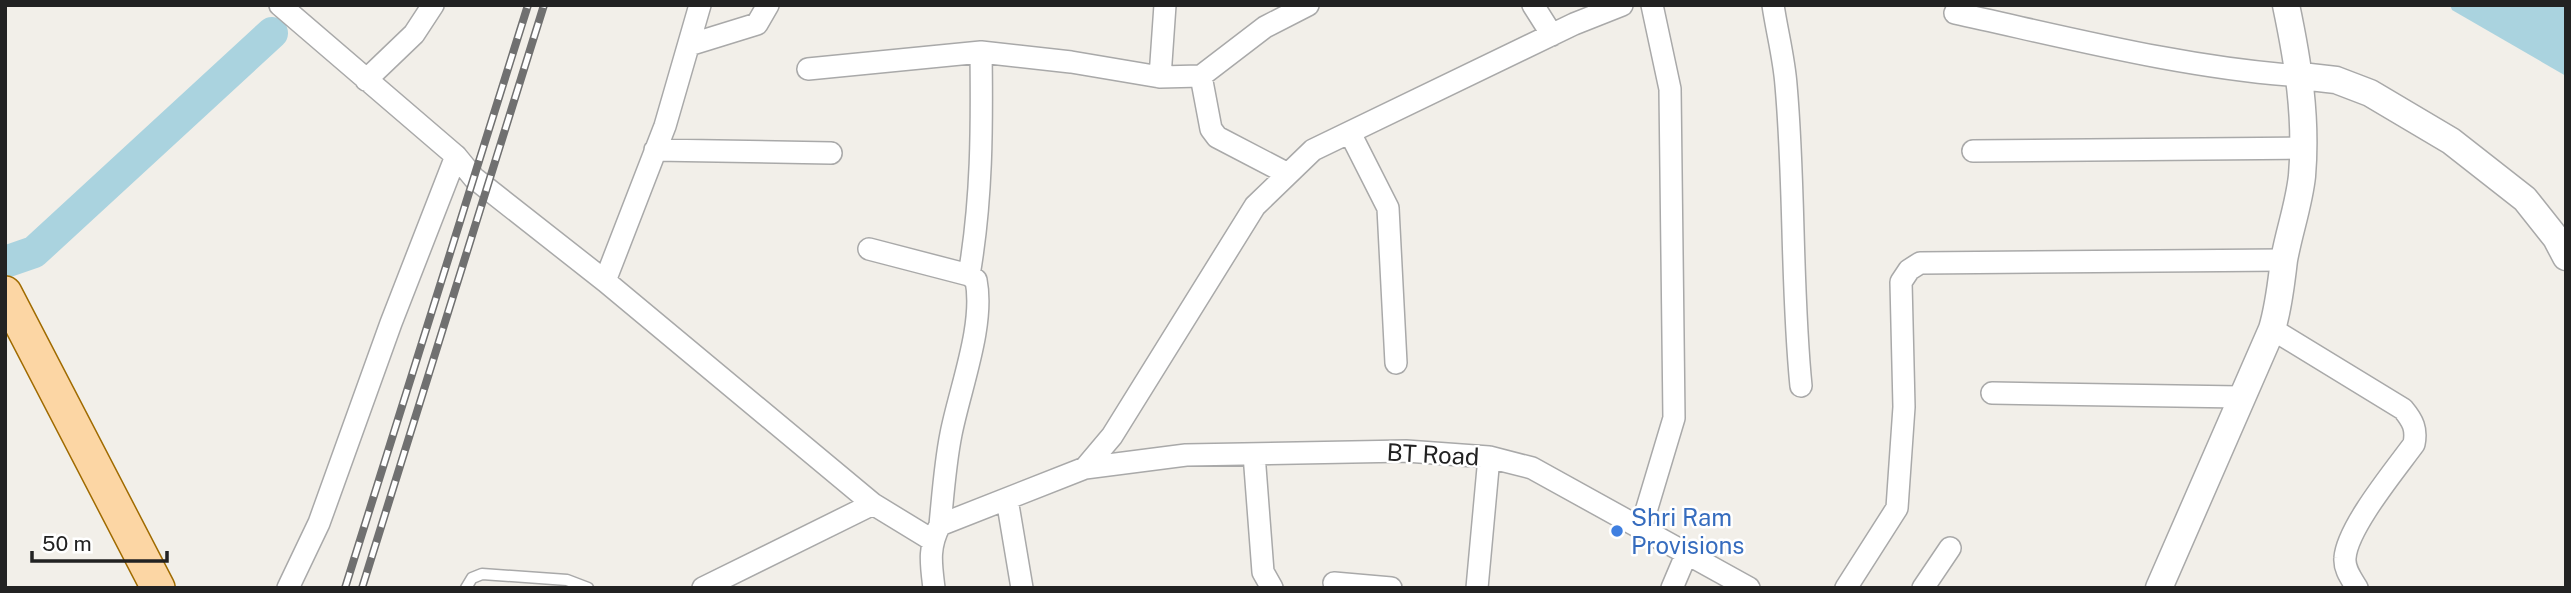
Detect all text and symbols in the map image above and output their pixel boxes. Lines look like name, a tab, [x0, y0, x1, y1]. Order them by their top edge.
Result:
street label: BT Road	[1386, 438, 1480, 470]
place label: Shri Ram Provisions	[1631, 503, 1744, 559]
scale bar	[32, 520, 166, 564]
marker: Shri Ram Provisions	[1609, 523, 1625, 539]
text: 50 m	[42, 531, 92, 556]

